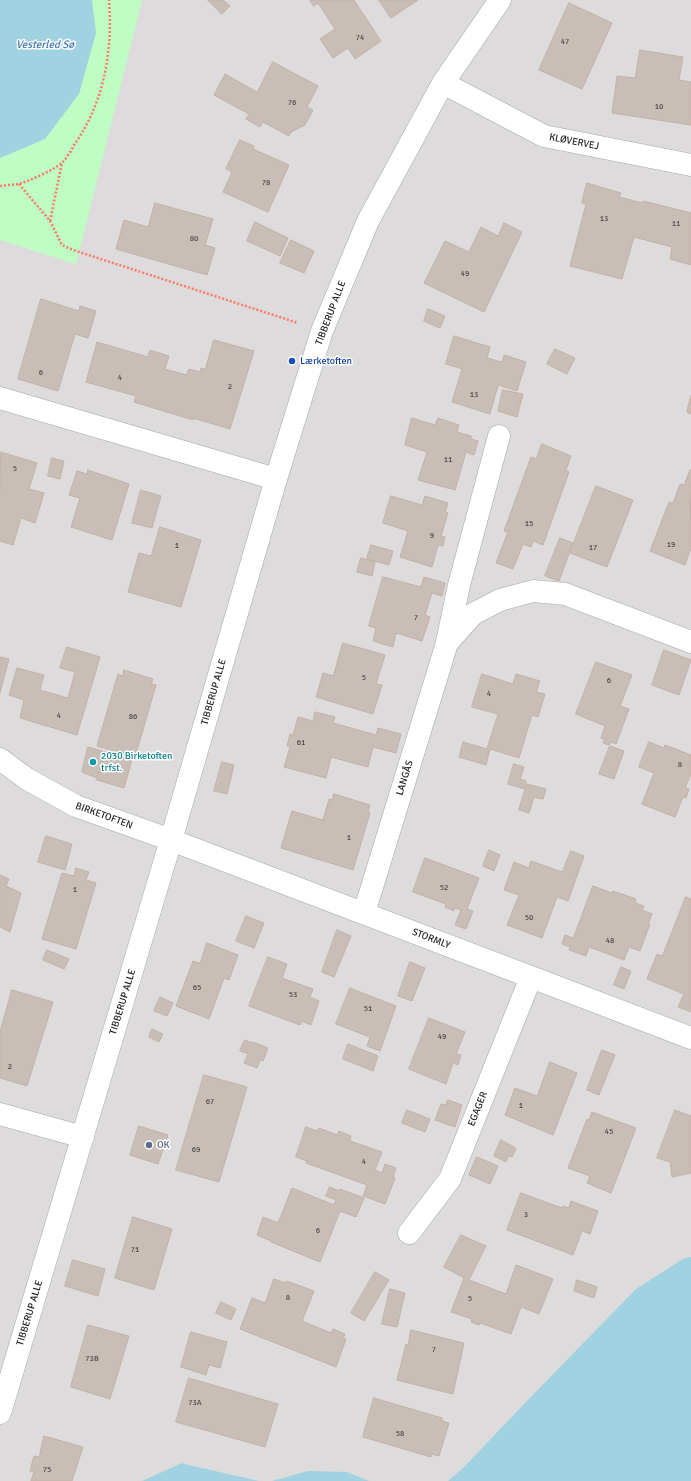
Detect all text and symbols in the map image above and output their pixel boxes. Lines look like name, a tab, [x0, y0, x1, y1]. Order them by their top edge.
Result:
house number: 74	[356, 33, 364, 43]
house number: 47	[561, 37, 569, 47]
water label: Vesterled Sø	[16, 38, 74, 52]
house number: 76	[288, 98, 296, 108]
house number: 10	[655, 102, 663, 112]
street label: KLØVERVEJ	[548, 131, 600, 153]
house number: 78	[262, 178, 270, 188]
house number: 13	[600, 214, 608, 224]
house number: 11	[672, 219, 680, 229]
house number: 80	[190, 234, 198, 244]
house number: 49	[461, 269, 469, 279]
street label: TIBBERUP ALLE	[313, 279, 349, 347]
place label: Lærketoften	[300, 355, 352, 367]
marker: Lærketoften	[287, 356, 297, 366]
house number: 6	[39, 368, 43, 378]
house number: 4	[118, 373, 122, 383]
house number: 2	[228, 382, 232, 392]
house number: 13	[470, 390, 478, 400]
house number: 11	[444, 455, 452, 465]
house number: 5	[13, 464, 17, 474]
house number: 15	[525, 519, 533, 529]
house number: 9	[430, 531, 434, 541]
house number: 19	[667, 540, 675, 550]
house number: 1	[175, 541, 179, 551]
house number: 17	[589, 543, 597, 553]
house number: 7	[414, 613, 418, 623]
street label: TIBBERUP ALLE	[199, 658, 229, 726]
house number: 5	[362, 673, 366, 683]
house number: 6	[607, 676, 611, 686]
house number: 4	[487, 689, 491, 699]
house number: 4	[57, 711, 61, 721]
house number: 86	[129, 712, 137, 722]
house number: 61	[297, 738, 305, 748]
place label: 2030 Birketoften trfst.	[101, 750, 173, 774]
marker: 2030 Birketoften trfst.	[88, 757, 98, 767]
street label: LANGÅS	[394, 759, 416, 797]
house number: 8	[678, 760, 682, 770]
street label: BIRKETOFTEN	[74, 800, 134, 832]
house number: 1	[347, 833, 351, 843]
house number: 52	[440, 883, 448, 893]
house number: 1	[73, 885, 77, 895]
house number: 50	[525, 913, 533, 923]
street label: STORMLY	[410, 926, 452, 952]
house number: 48	[606, 936, 614, 946]
street label: TIBBERUP ALLE	[107, 968, 139, 1036]
house number: 65	[193, 983, 201, 993]
house number: 53	[289, 990, 297, 1000]
house number: 51	[364, 1004, 372, 1014]
house number: 49	[438, 1032, 446, 1042]
house number: 2	[8, 1062, 12, 1072]
street label: EGAGER	[466, 1090, 490, 1128]
house number: 67	[206, 1097, 214, 1107]
house number: 1	[519, 1101, 523, 1111]
house number: 45	[605, 1127, 613, 1137]
place label: OK	[157, 1139, 170, 1151]
marker: OK	[144, 1140, 154, 1150]
house number: 69	[192, 1145, 200, 1155]
house number: 4	[362, 1157, 366, 1167]
house number: 3	[524, 1210, 528, 1220]
house number: 6	[316, 1226, 320, 1236]
house number: 71	[131, 1245, 139, 1255]
street label: TIBBERUP ALLE	[14, 1279, 46, 1347]
house number: 8	[286, 1293, 290, 1303]
house number: 5	[468, 1294, 472, 1304]
house number: 7	[432, 1345, 436, 1355]
house number: 73B	[85, 1354, 99, 1364]
house number: 73A	[188, 1398, 202, 1408]
house number: 58	[396, 1429, 404, 1439]
house number: 75	[43, 1465, 51, 1475]

